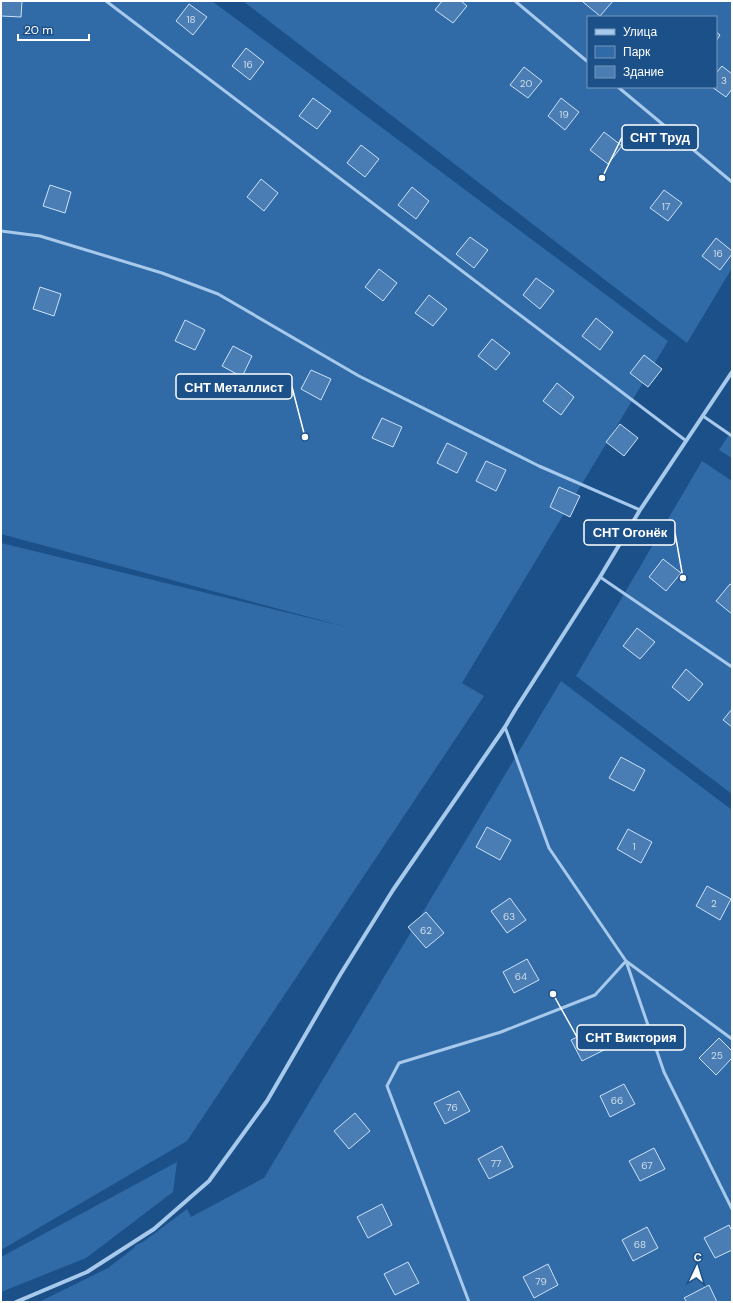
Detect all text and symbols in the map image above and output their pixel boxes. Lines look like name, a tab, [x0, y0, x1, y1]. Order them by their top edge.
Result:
house number: 18	[186, 13, 196, 26]
scale bar	[18, 16, 89, 42]
legend	[587, 16, 717, 88]
text: 20 m	[24, 22, 53, 38]
text: Улица	[623, 24, 657, 40]
text: Парк	[623, 44, 651, 60]
house number: 16	[243, 58, 253, 71]
text: Здание	[623, 64, 664, 80]
house number: 3	[721, 74, 727, 87]
house number: 20	[520, 77, 532, 90]
house number: 19	[559, 108, 569, 121]
callout: СНТ Труд	[622, 125, 698, 150]
text: СНТ Труд	[630, 129, 691, 146]
house number: 17	[662, 200, 670, 213]
house number: 16	[713, 247, 723, 260]
callout: СНТ Металлист	[176, 374, 292, 399]
text: СНТ Металлист	[184, 379, 284, 396]
callout: СНТ Огонёк	[584, 520, 675, 545]
text: СНТ Огонёк	[593, 524, 668, 541]
house number: 1	[632, 840, 636, 853]
house number: 2	[711, 897, 717, 910]
house number: 63	[503, 910, 515, 923]
house number: 62	[420, 924, 432, 937]
house number: 64	[515, 970, 527, 983]
callout: СНТ Виктория	[577, 1025, 685, 1050]
text: СНТ Виктория	[585, 1029, 677, 1046]
house number: 25	[711, 1049, 723, 1062]
house number: 66	[611, 1094, 623, 1107]
house number: 76	[446, 1101, 458, 1114]
house number: 77	[491, 1157, 501, 1170]
house number: 67	[641, 1159, 653, 1172]
house number: 68	[634, 1238, 646, 1251]
north arrow	[677, 1247, 717, 1287]
text: С	[693, 1250, 702, 1264]
house number: 79	[535, 1275, 547, 1288]

